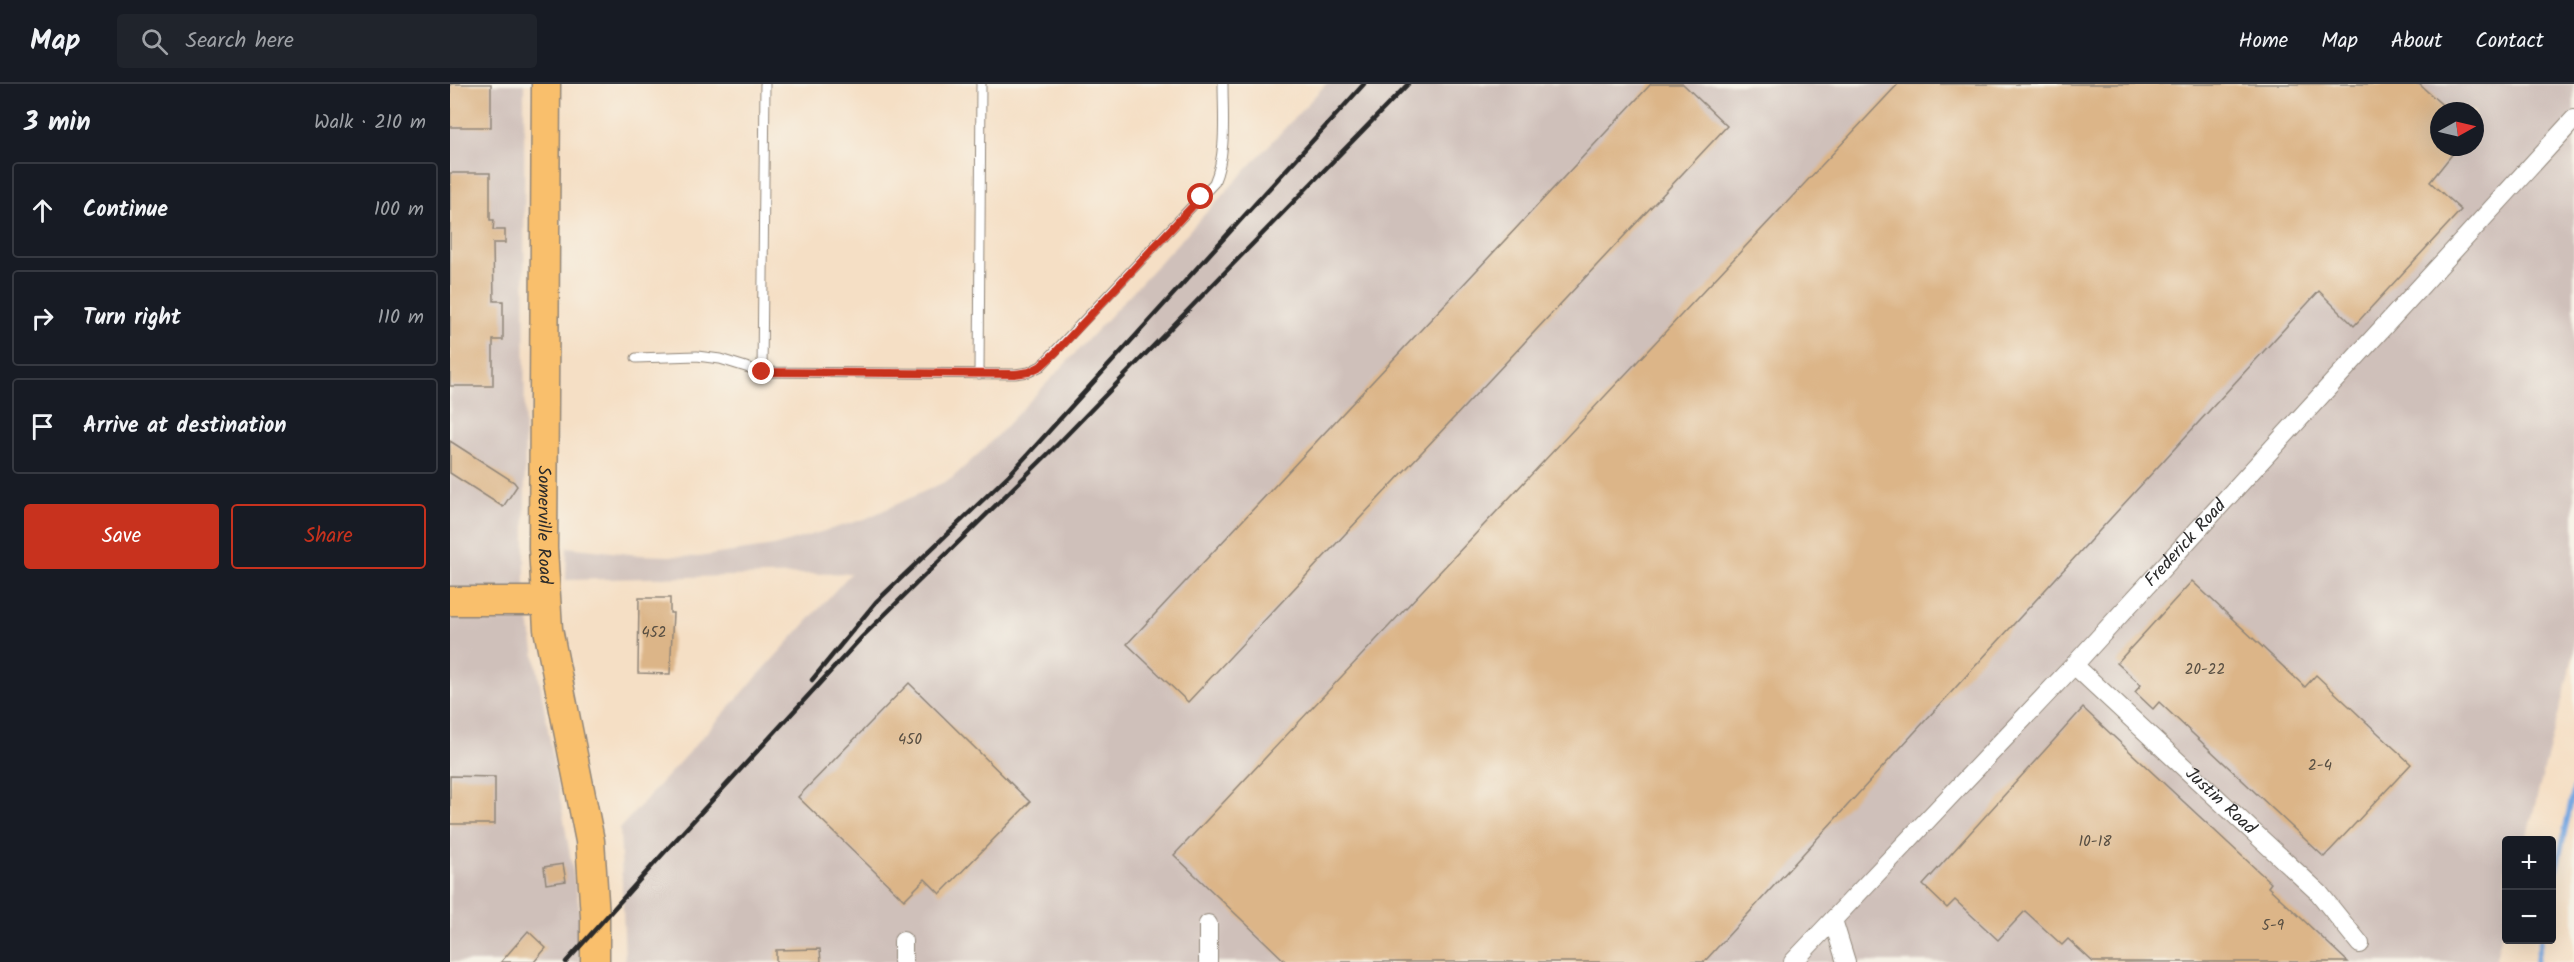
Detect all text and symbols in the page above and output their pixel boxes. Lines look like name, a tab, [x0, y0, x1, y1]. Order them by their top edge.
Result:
search box	[117, 14, 537, 68]
text: Map	[30, 19, 81, 64]
text: Search here	[186, 24, 294, 59]
icon: search	[138, 25, 171, 58]
text: Home	[2239, 25, 2288, 58]
text: Map	[2321, 25, 2358, 58]
text: About	[2391, 25, 2442, 58]
text: Contact	[2475, 25, 2544, 58]
text: 3 min	[24, 102, 91, 144]
north arrow	[2430, 102, 2484, 156]
text: Walk · 210 m	[314, 107, 426, 139]
route start	[1187, 183, 1213, 209]
text: Continue	[83, 193, 168, 228]
icon: ahead	[26, 194, 59, 227]
text: 100 m	[374, 194, 424, 226]
text: Turn right	[83, 301, 181, 336]
icon: right	[26, 302, 59, 335]
text: 110 m	[378, 302, 424, 334]
route end	[748, 358, 774, 384]
text: Arrive at destination	[83, 409, 286, 444]
icon: arrive	[26, 410, 59, 443]
street label: Somerville Road	[529, 466, 560, 586]
street label: Frederick Road	[2137, 492, 2234, 594]
button: Save	[24, 504, 219, 569]
button: Share	[231, 504, 426, 569]
house number: 452	[641, 621, 667, 645]
house number: 20-22	[2185, 658, 2225, 682]
house number: 450	[898, 728, 922, 752]
house number: 2-4	[2308, 754, 2332, 778]
street label: Justin Road	[2178, 760, 2264, 843]
house number: 10-18	[2079, 830, 2112, 854]
map controls	[2502, 836, 2556, 944]
button: +	[2502, 836, 2556, 890]
button: −	[2502, 890, 2556, 944]
house number: 5-9	[2262, 914, 2285, 938]

